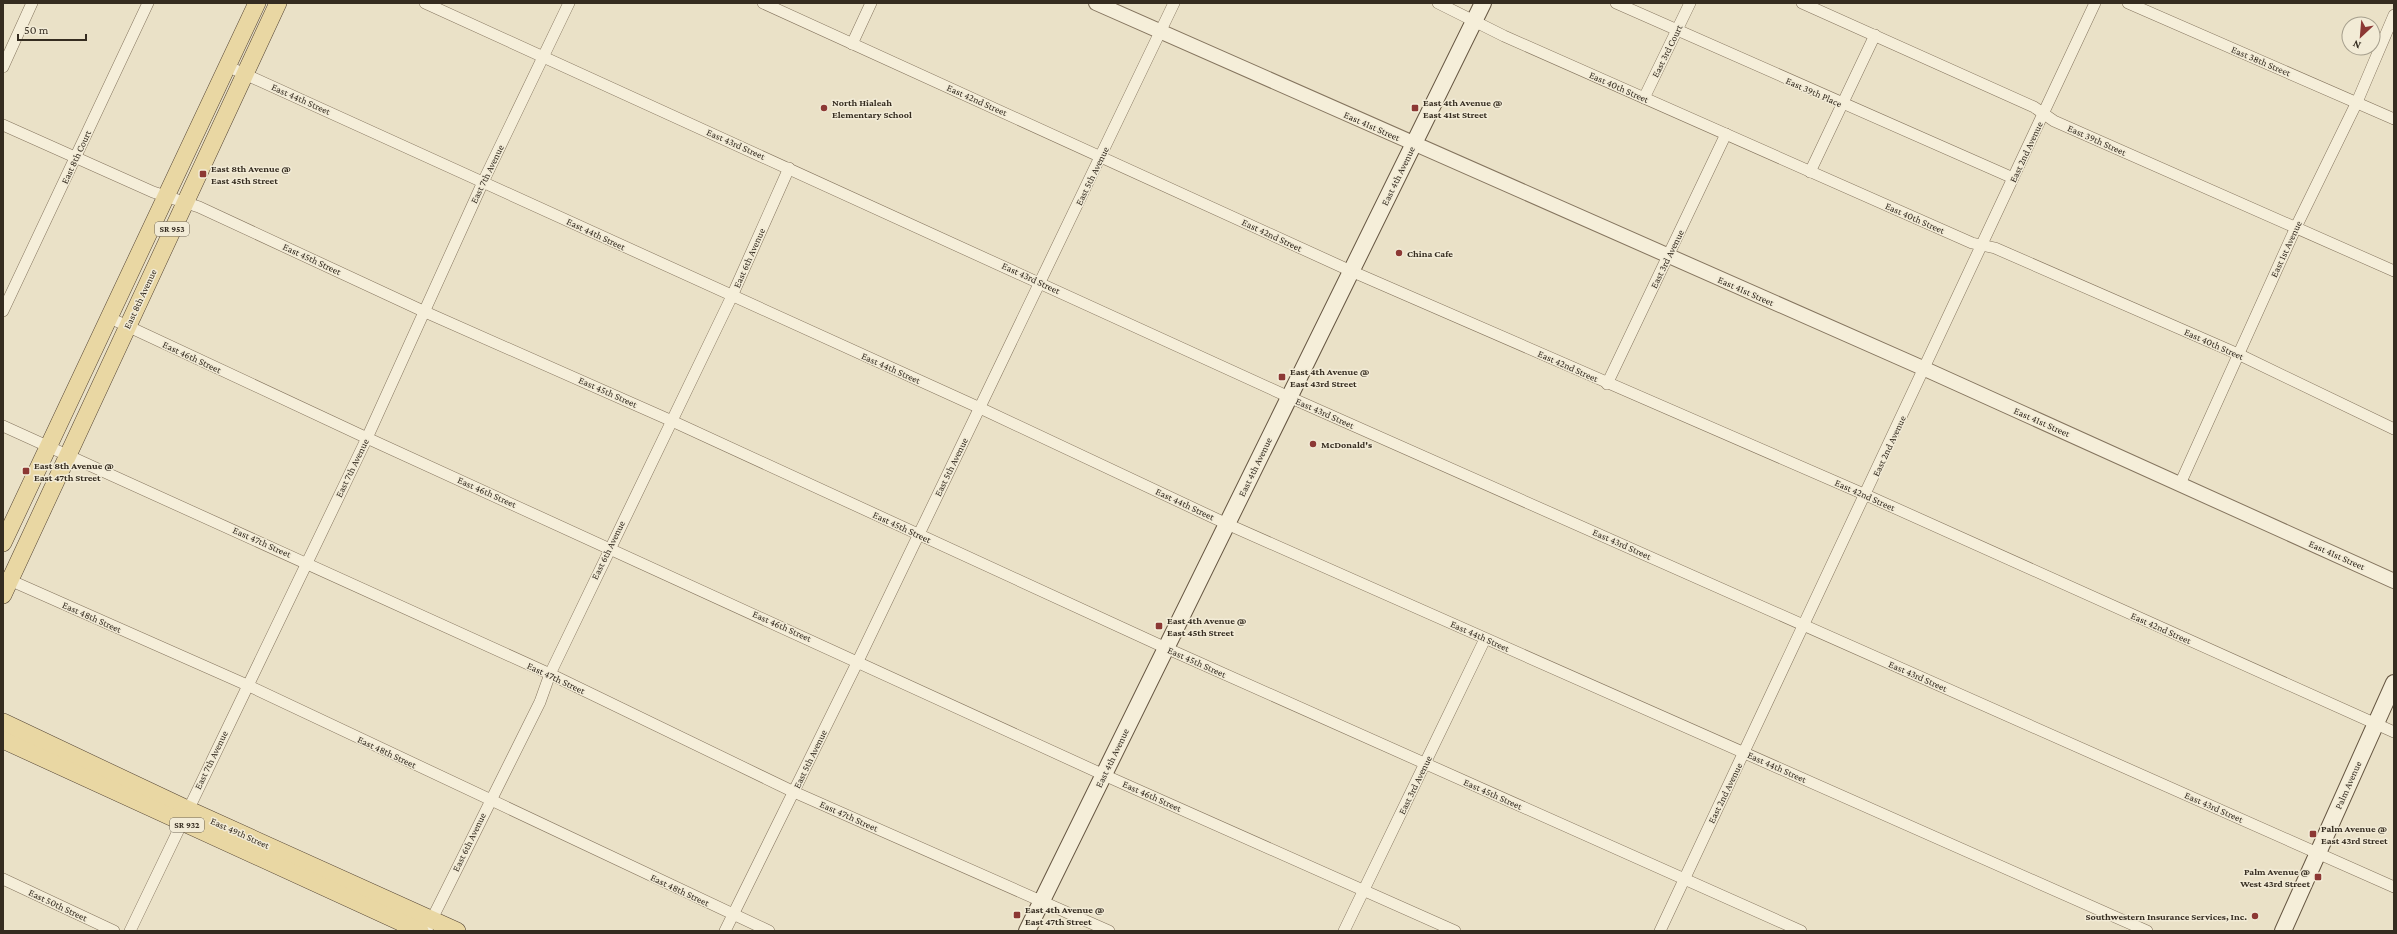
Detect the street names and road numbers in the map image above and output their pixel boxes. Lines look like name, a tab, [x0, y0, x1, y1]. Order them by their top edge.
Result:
street label: East 3rd Court	[1649, 22, 1685, 79]
street label: East 38th Street	[2230, 44, 2293, 79]
street label: East 40th Street	[1588, 69, 1651, 105]
street label: East 39th Place	[1784, 75, 1844, 110]
street label: East 44th Street	[270, 81, 333, 117]
street label: East 42nd Street	[945, 82, 1010, 118]
street label: East 41st Street	[1342, 109, 1402, 144]
street label: East 2nd Avenue	[2007, 119, 2045, 184]
street label: East 39th Street	[2066, 122, 2129, 158]
street label: East 43rd Street	[705, 126, 768, 162]
street label: East 8th Court	[59, 128, 94, 186]
street label: East 7th Avenue	[468, 142, 506, 205]
street label: East 5th Avenue	[1073, 144, 1111, 207]
street label: East 4th Avenue	[1379, 144, 1417, 207]
street label: East 40th Street	[1884, 200, 1947, 236]
street label: East 44th Street	[565, 216, 628, 253]
street label: East 42nd Street	[1240, 216, 1304, 254]
street label: East 1st Avenue	[2268, 218, 2304, 279]
road number: SR 953	[155, 222, 189, 236]
street label: East 6th Avenue	[731, 226, 767, 290]
street label: East 3rd Avenue	[1648, 227, 1686, 290]
street label: East 45th Street	[281, 241, 343, 278]
street label: East 43rd Street	[1000, 260, 1062, 297]
street label: East 8th Avenue	[121, 267, 159, 331]
street label: East 41st Street	[1716, 274, 1776, 309]
street label: East 40th Street	[2183, 326, 2246, 362]
street label: East 46th Street	[161, 339, 224, 376]
street label: East 42nd Street	[1536, 348, 1601, 384]
street label: East 44th Street	[860, 350, 923, 386]
street label: East 45th Street	[577, 374, 640, 410]
street label: East 43rd Street	[1294, 395, 1357, 431]
street label: East 41st Street	[2012, 405, 2072, 440]
street label: East 2nd Avenue	[1870, 413, 1908, 478]
street label: East 5th Avenue	[932, 435, 970, 498]
street label: East 4th Avenue	[1236, 435, 1274, 498]
street label: East 7th Avenue	[333, 436, 371, 499]
street label: East 46th Street	[456, 474, 519, 510]
street label: East 42nd Street	[1833, 477, 1898, 513]
street label: East 44th Street	[1154, 486, 1217, 523]
street label: East 45th Street	[871, 509, 933, 546]
street label: East 6th Avenue	[589, 518, 627, 581]
street label: East 47th Street	[231, 524, 293, 560]
street label: East 43rd Street	[1591, 526, 1654, 562]
street label: East 41st Street	[2307, 538, 2367, 573]
street label: East 48th Street	[61, 599, 124, 635]
street label: East 46th Street	[751, 608, 814, 644]
street label: East 42nd Street	[2129, 610, 2194, 646]
street label: East 44th Street	[1449, 618, 1512, 654]
street label: East 45th Street	[1166, 644, 1229, 680]
street label: East 43rd Street	[1887, 658, 1950, 694]
street label: East 47th Street	[525, 660, 587, 696]
street label: East 4th Avenue	[1093, 726, 1131, 789]
street label: East 5th Avenue	[791, 727, 829, 790]
street label: East 7th Avenue	[192, 728, 230, 791]
street label: East 48th Street	[356, 734, 419, 771]
street label: East 44th Street	[1746, 749, 1809, 785]
street label: East 3rd Avenue	[1396, 753, 1434, 816]
street label: Palm Avenue	[2333, 759, 2364, 811]
street label: East 2nd Avenue	[1706, 760, 1745, 825]
street label: East 45th Street	[1462, 776, 1525, 812]
street label: East 46th Street	[1121, 778, 1184, 814]
street label: East 43rd Street	[2183, 789, 2246, 825]
street label: East 47th Street	[818, 798, 880, 834]
street label: East 6th Avenue	[450, 810, 488, 873]
street label: East 49th Street	[209, 815, 272, 851]
road number: SR 932	[170, 818, 204, 832]
street label: East 48th Street	[649, 872, 712, 909]
street label: East 50th Street	[27, 887, 90, 924]

